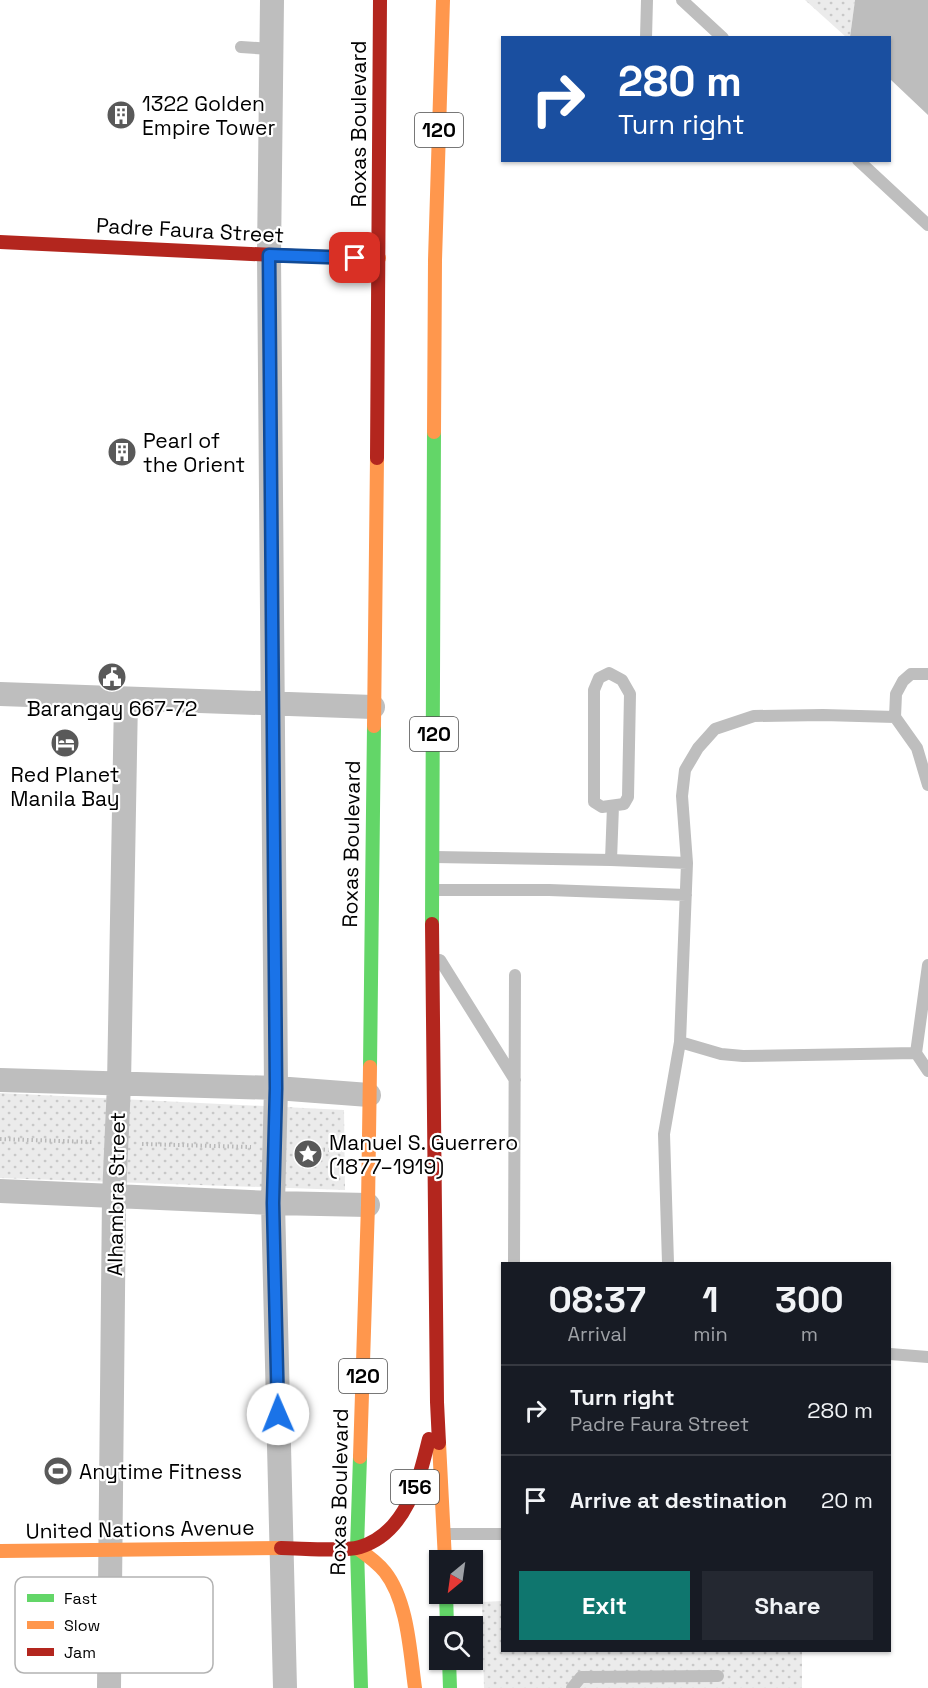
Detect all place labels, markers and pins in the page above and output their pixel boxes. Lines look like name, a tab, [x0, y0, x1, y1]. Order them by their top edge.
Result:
place label: 1322 Golden Empire Tower	[142, 90, 275, 141]
building icon: 1322 Golden Empire Tower	[105, 99, 137, 131]
pin	[329, 232, 380, 283]
place label: Pearl of the Orient	[143, 427, 245, 478]
building icon: Pearl of the Orient	[106, 436, 138, 468]
public building icon: Barangay 667-72	[96, 661, 128, 693]
place label: Barangay 667-72	[27, 695, 197, 722]
hotel icon: Red Planet Manila Bay	[49, 727, 81, 759]
place label: Red Planet Manila Bay	[10, 761, 120, 812]
place label: Manuel S. Guerrero (1877–1919)	[329, 1129, 518, 1180]
place icon: Manuel S. Guerrero (1877–1919)	[292, 1138, 324, 1170]
sports icon: Anytime Fitness	[42, 1455, 74, 1487]
place label: Anytime Fitness	[79, 1458, 242, 1485]

